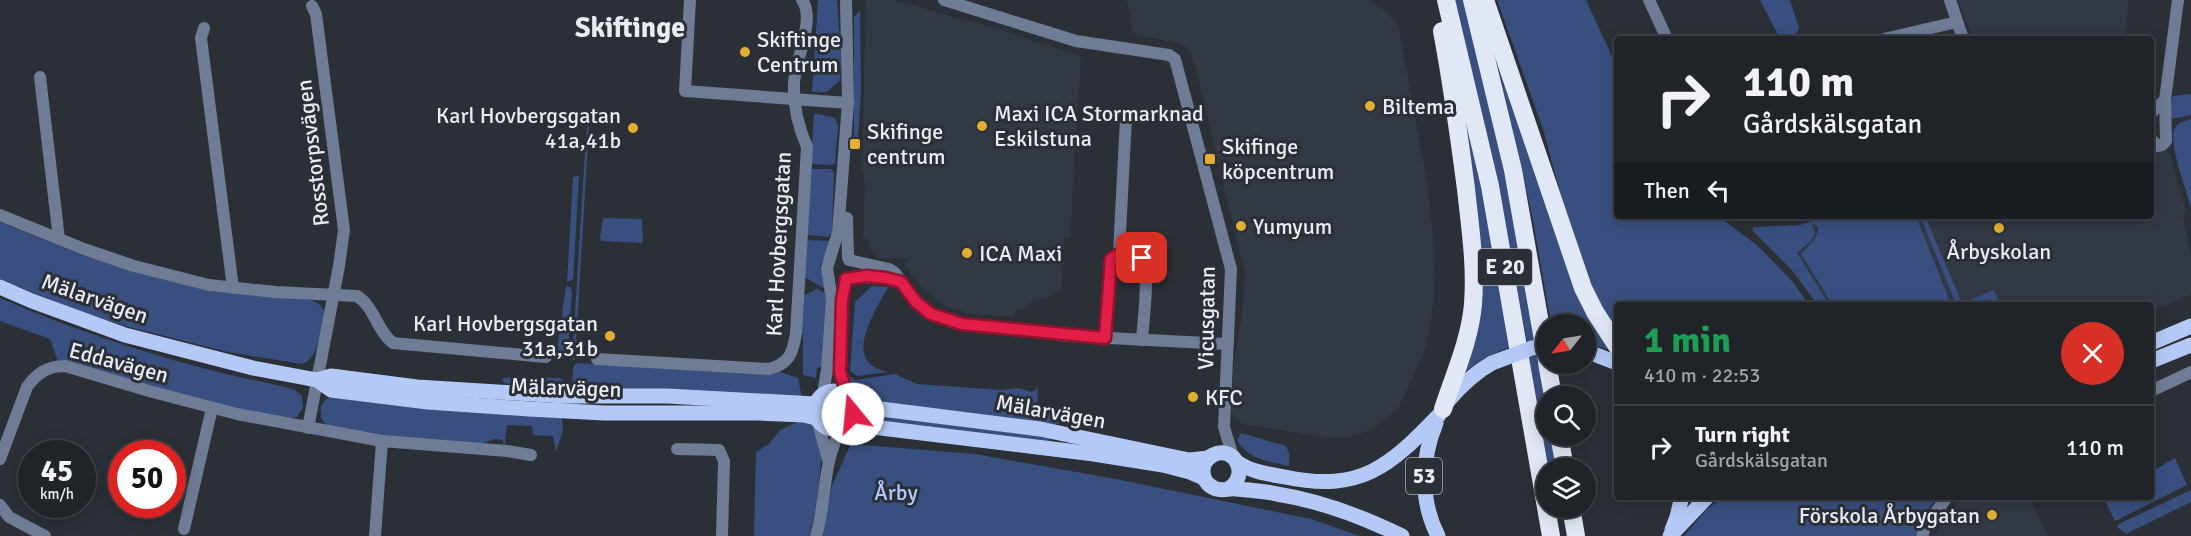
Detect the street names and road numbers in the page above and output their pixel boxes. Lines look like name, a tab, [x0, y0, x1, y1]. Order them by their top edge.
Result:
street label: Rosstorpsvägen	[290, 78, 335, 228]
street label: Karl Hovbergsgatan	[760, 151, 797, 337]
road number: E 20	[1478, 249, 1532, 285]
street label: Vicusgatan	[1192, 266, 1221, 370]
street label: Mälarvägen	[38, 268, 152, 329]
street label: Eddavägen	[66, 336, 172, 389]
street label: Mälarvägen	[510, 372, 622, 403]
street label: Mälarvägen	[994, 389, 1108, 434]
road number: 53	[1406, 458, 1442, 494]

